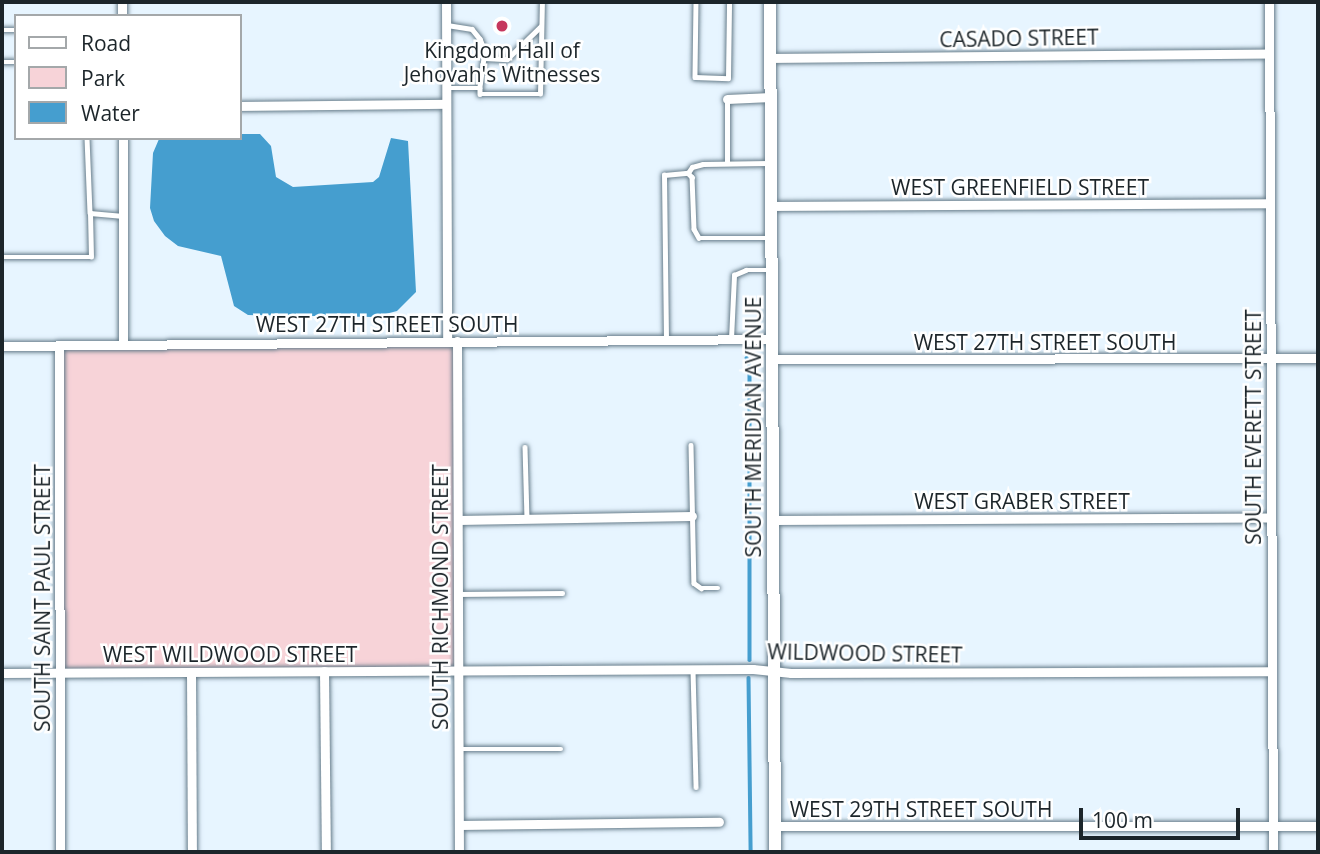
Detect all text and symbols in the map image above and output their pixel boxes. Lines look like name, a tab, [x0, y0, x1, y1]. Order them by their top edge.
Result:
legend	[14, 14, 242, 140]
marker: Kingdom Hall of Jehovah's Witnesses	[494, 18, 510, 34]
street label: CASADO STREET	[939, 24, 1099, 52]
text: Road	[81, 29, 131, 57]
place label: Kingdom Hall of Jehovah's Witnesses	[404, 37, 600, 87]
text: Park	[81, 64, 125, 92]
text: Water	[81, 99, 140, 127]
street label: WEST GREENFIELD STREET	[891, 174, 1149, 200]
street label: SOUTH MERIDIAN AVENUE	[740, 297, 766, 557]
street label: SOUTH EVERETT STREET	[1240, 309, 1266, 545]
street label: WEST 27TH STREET SOUTH	[256, 311, 518, 337]
street label: WEST 27TH STREET SOUTH	[914, 329, 1176, 355]
street label: SOUTH SAINT PAUL STREET	[29, 464, 55, 732]
street label: SOUTH RICHMOND STREET	[427, 464, 453, 730]
street label: WEST GRABER STREET	[914, 488, 1130, 514]
street label: WILDWOOD STREET	[767, 639, 963, 667]
street label: WEST WILDWOOD STREET	[103, 641, 357, 667]
scale bar	[1082, 794, 1243, 838]
street label: WEST 29TH STREET SOUTH	[790, 796, 1052, 822]
text: 100 m	[1092, 806, 1153, 834]

